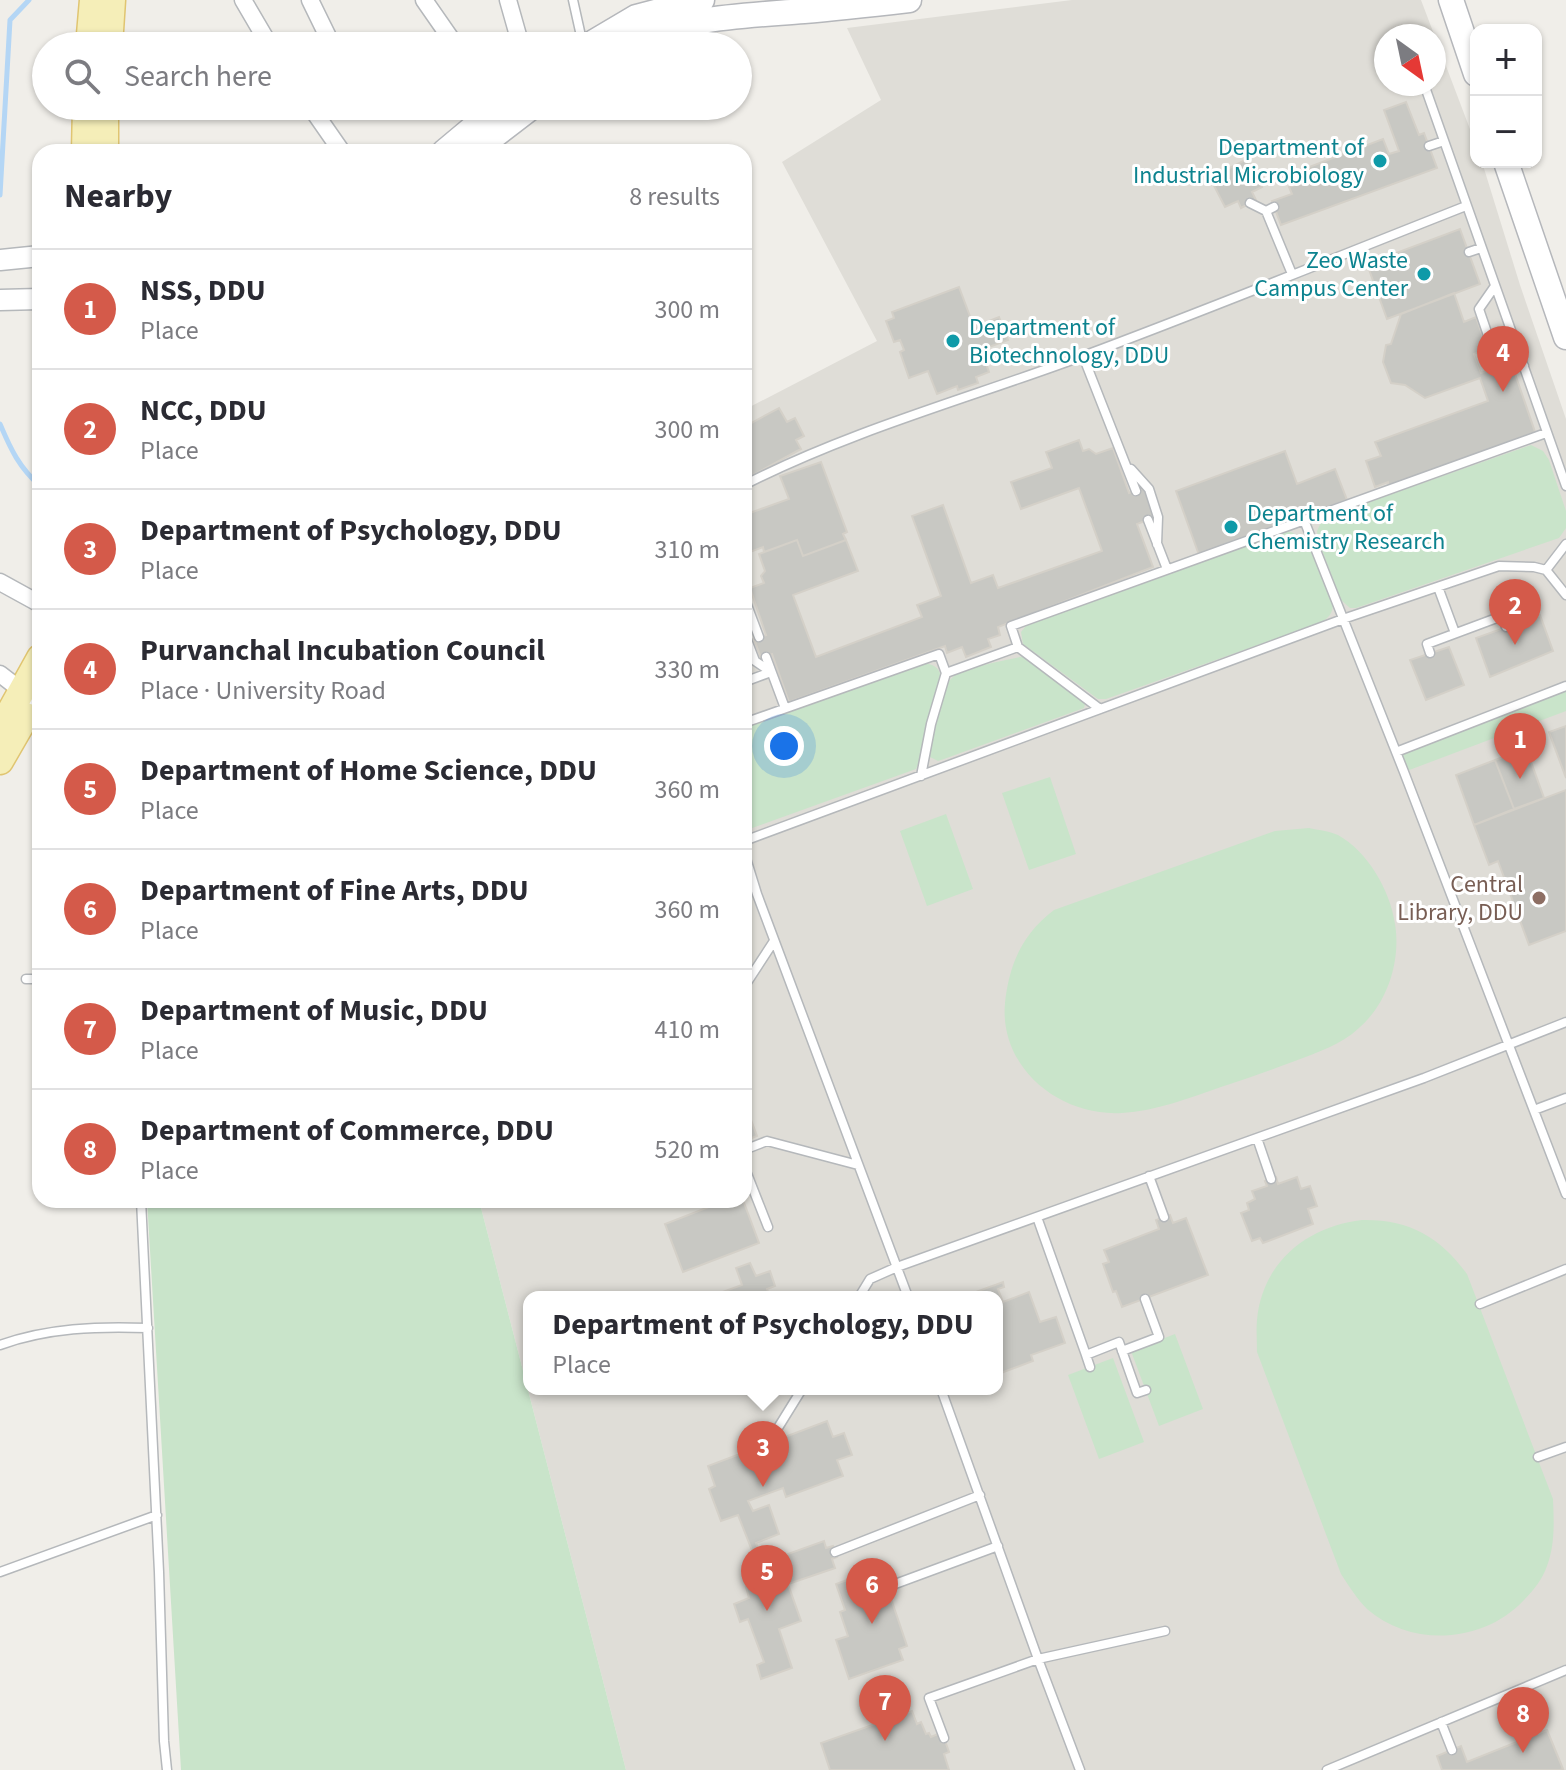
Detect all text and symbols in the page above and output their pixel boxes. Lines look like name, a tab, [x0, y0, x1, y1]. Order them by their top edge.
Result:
north arrow	[1374, 24, 1446, 96]
map controls	[1470, 24, 1542, 168]
button: +	[1470, 24, 1542, 96]
search box	[32, 32, 752, 120]
icon: search	[60, 54, 104, 98]
text: Search here	[124, 55, 272, 98]
button: −	[1470, 96, 1542, 168]
place label: Department of Industrial Microbiology	[1133, 130, 1365, 193]
marker: Department of Industrial Microbiology	[1371, 152, 1389, 170]
text: Nearby	[64, 172, 172, 221]
text: 8 results	[629, 178, 720, 215]
place label: Zeo Waste Campus Center	[1254, 243, 1409, 306]
marker: Zeo Waste Campus Center	[1415, 265, 1433, 283]
text: NSS, DDU	[140, 269, 266, 312]
text: 1	[83, 291, 97, 328]
text: 300 m	[654, 291, 720, 328]
place label: Department of Biotechnology, DDU	[969, 310, 1169, 373]
text: Place	[140, 312, 199, 349]
pin: 4	[1477, 326, 1529, 392]
marker: Department of Biotechnology, DDU	[944, 332, 962, 350]
text: NCC, DDU	[140, 389, 267, 432]
text: 2	[83, 411, 97, 448]
text: 300 m	[654, 411, 720, 448]
text: Place	[140, 432, 199, 469]
place label: Department of Chemistry Research	[1247, 496, 1445, 559]
text: Department of Psychology, DDU	[140, 509, 562, 552]
marker: Department of Chemistry Research	[1222, 518, 1240, 536]
text: 3	[83, 531, 97, 568]
text: 310 m	[654, 531, 720, 568]
text: Place	[140, 552, 199, 589]
pin: 2	[1489, 579, 1541, 645]
text: Purvanchal Incubation Council	[140, 629, 545, 672]
text: 4	[83, 651, 97, 688]
text: 330 m	[654, 651, 720, 688]
text: Place · University Road	[140, 672, 386, 709]
pin: 1	[1494, 713, 1546, 779]
your location	[764, 726, 804, 766]
text: Department of Home Science, DDU	[140, 749, 597, 792]
text: 5	[83, 771, 97, 808]
text: 360 m	[654, 771, 720, 808]
text: Place	[140, 792, 199, 829]
place label: Central Library, DDU	[1397, 867, 1523, 930]
text: Department of Fine Arts, DDU	[140, 869, 529, 912]
marker: Central Library, DDU	[1530, 889, 1548, 907]
text: 6	[83, 891, 97, 928]
text: 360 m	[654, 891, 720, 928]
text: Place	[140, 912, 199, 949]
text: Department of Music, DDU	[140, 989, 488, 1032]
text: 7	[83, 1011, 97, 1048]
text: 410 m	[654, 1011, 720, 1048]
text: Place	[140, 1032, 199, 1069]
text: Department of Commerce, DDU	[140, 1109, 554, 1152]
text: 8	[83, 1131, 97, 1168]
text: 520 m	[654, 1131, 720, 1168]
text: Place	[140, 1152, 199, 1189]
popup	[523, 1291, 1003, 1395]
text: Department of Psychology, DDU	[552, 1303, 974, 1346]
text: Place	[552, 1346, 611, 1383]
pin: 3	[737, 1421, 789, 1487]
pin: 5	[741, 1545, 793, 1611]
pin: 6	[846, 1558, 898, 1624]
pin: 7	[859, 1675, 911, 1741]
pin: 8	[1497, 1687, 1549, 1753]

